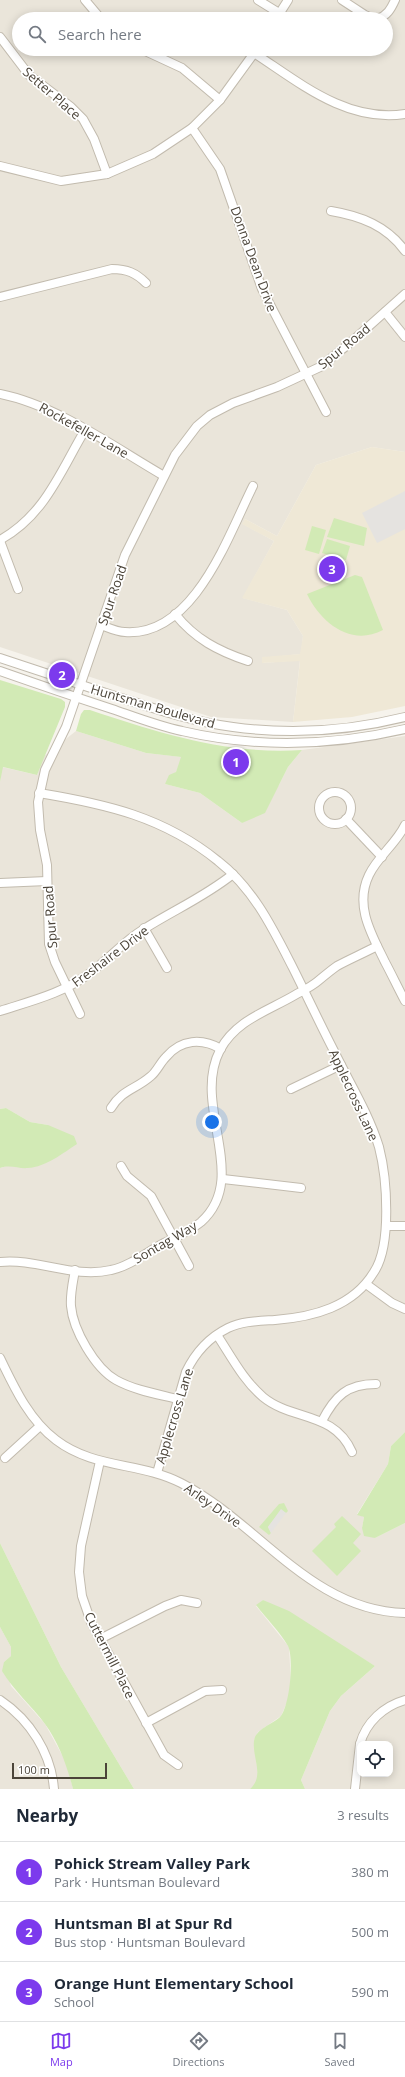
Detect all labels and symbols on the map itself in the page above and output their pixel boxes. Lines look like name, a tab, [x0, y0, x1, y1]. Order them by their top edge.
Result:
street label: Setter Place	[19, 63, 85, 123]
street label: Donna Dean Drive	[227, 204, 281, 314]
street label: Spur Road	[314, 319, 374, 373]
street label: Rockefeller Lane	[36, 398, 132, 462]
pin: 3	[319, 554, 345, 584]
street label: Spur Road	[93, 562, 131, 628]
pin: 2	[49, 660, 75, 690]
street label: Huntsman Boulevard	[89, 680, 217, 732]
pin: 1	[223, 747, 249, 777]
street label: Spur Road	[39, 885, 61, 949]
street label: Freshaire Drive	[68, 921, 152, 991]
street label: Applecross Lane	[325, 1046, 383, 1144]
your location	[202, 1112, 222, 1132]
street label: Sontag Way	[130, 1216, 201, 1268]
street label: Applecross Lane	[151, 1366, 197, 1466]
street label: Arley Drive	[181, 1479, 245, 1531]
street label: Cuttermill Place	[80, 1609, 140, 1701]
scale bar	[12, 1761, 107, 1780]

